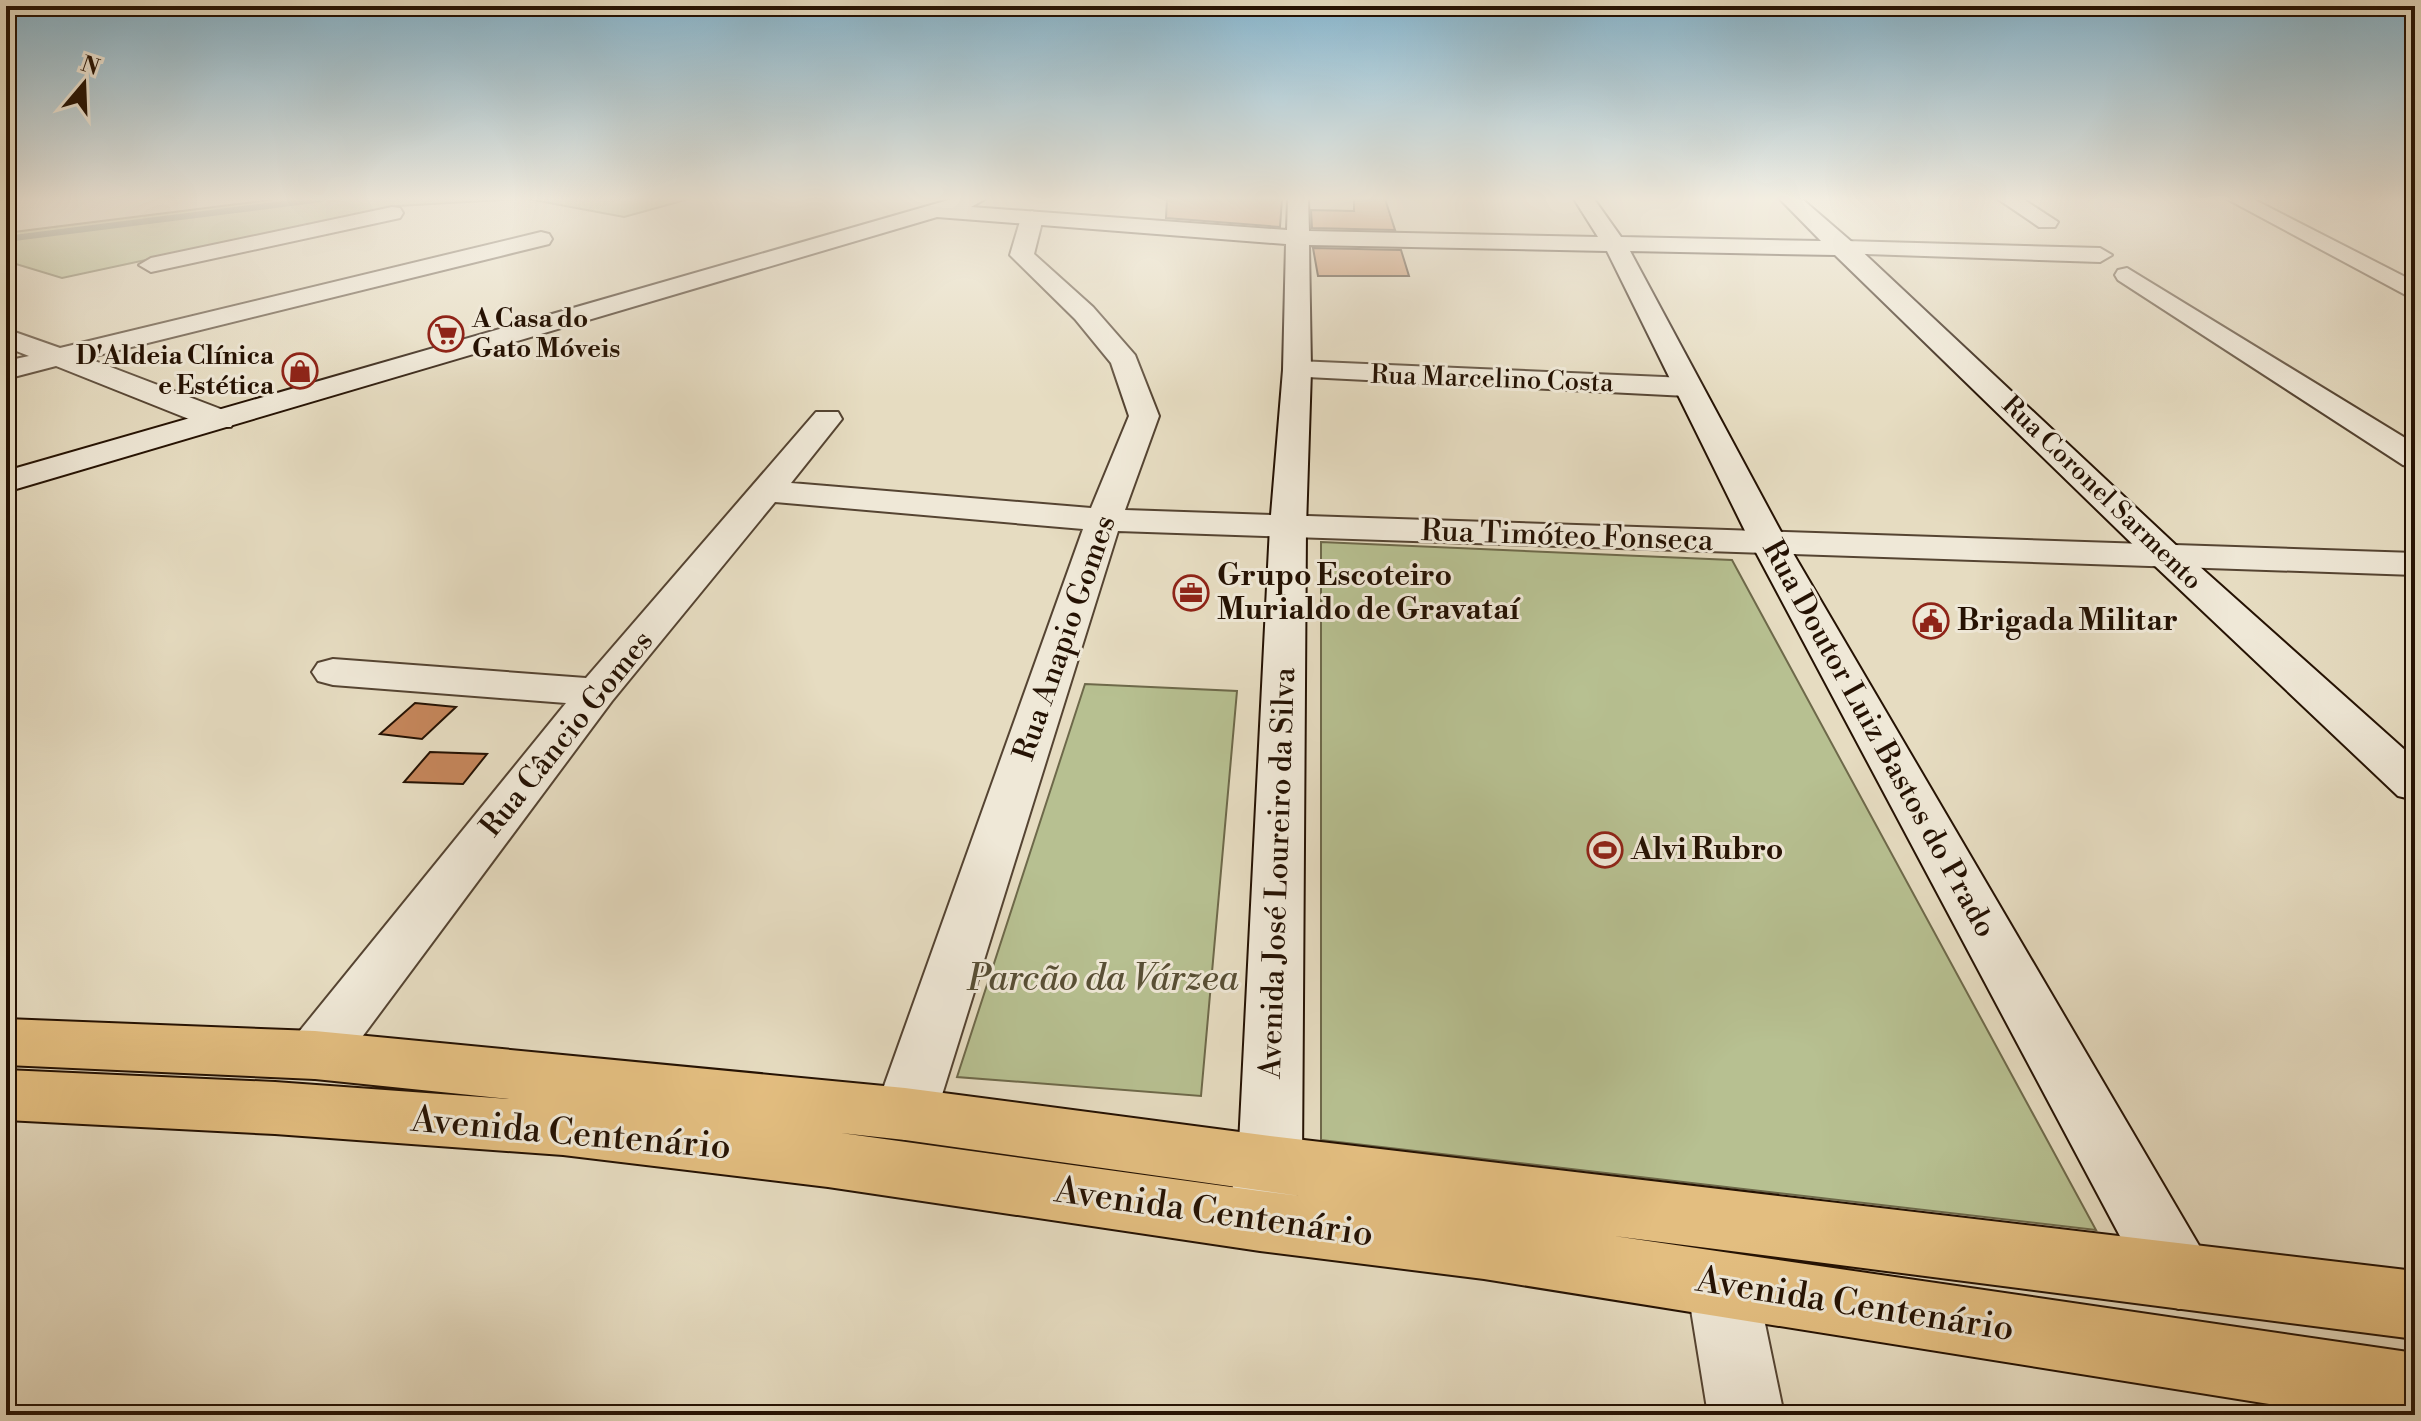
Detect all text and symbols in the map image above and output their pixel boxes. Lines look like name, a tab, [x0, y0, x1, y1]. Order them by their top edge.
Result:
north arrow	[44, 44, 124, 124]
text: N	[77, 51, 103, 82]
place label: A Casa do Gato Móveis	[471, 303, 620, 365]
supermarket icon: A Casa do Gato Móveis	[427, 315, 465, 353]
place label: D'Aldeia Clínica e Estética	[76, 340, 275, 402]
shop icon: D'Aldeia Clínica e Estética	[281, 352, 319, 390]
street label: Rua Marcelino Costa	[1370, 359, 1615, 399]
street label: Rua Coronel Sarmento	[1995, 389, 2209, 597]
street label: Rua Anapio Gomes	[1005, 510, 1125, 766]
street label: Rua Timóteo Fonseca	[1420, 512, 1715, 560]
street label: Rua Doutor Luiz Bastos do Prado	[1754, 534, 2004, 944]
place label: Grupo Escoteiro Murialdo de Gravataí	[1217, 557, 1521, 629]
office icon: Grupo Escoteiro Murialdo de Gravataí	[1172, 574, 1210, 612]
public building icon: Brigada Militar	[1912, 602, 1950, 640]
place label: Brigada Militar	[1957, 602, 2178, 640]
street label: Rua Câncio Gomes	[472, 623, 662, 845]
street label: Avenida José Loureiro da Silva	[1252, 666, 1304, 1080]
sports icon: Alvi Rubro	[1586, 831, 1624, 869]
place label: Alvi Rubro	[1630, 831, 1784, 869]
park label: Parcão da Várzea	[966, 957, 1240, 1002]
street label: Avenida Centenário	[408, 1098, 733, 1170]
street label: Avenida Centenário	[1051, 1168, 1376, 1258]
street label: Avenida Centenário	[1692, 1258, 2017, 1352]

